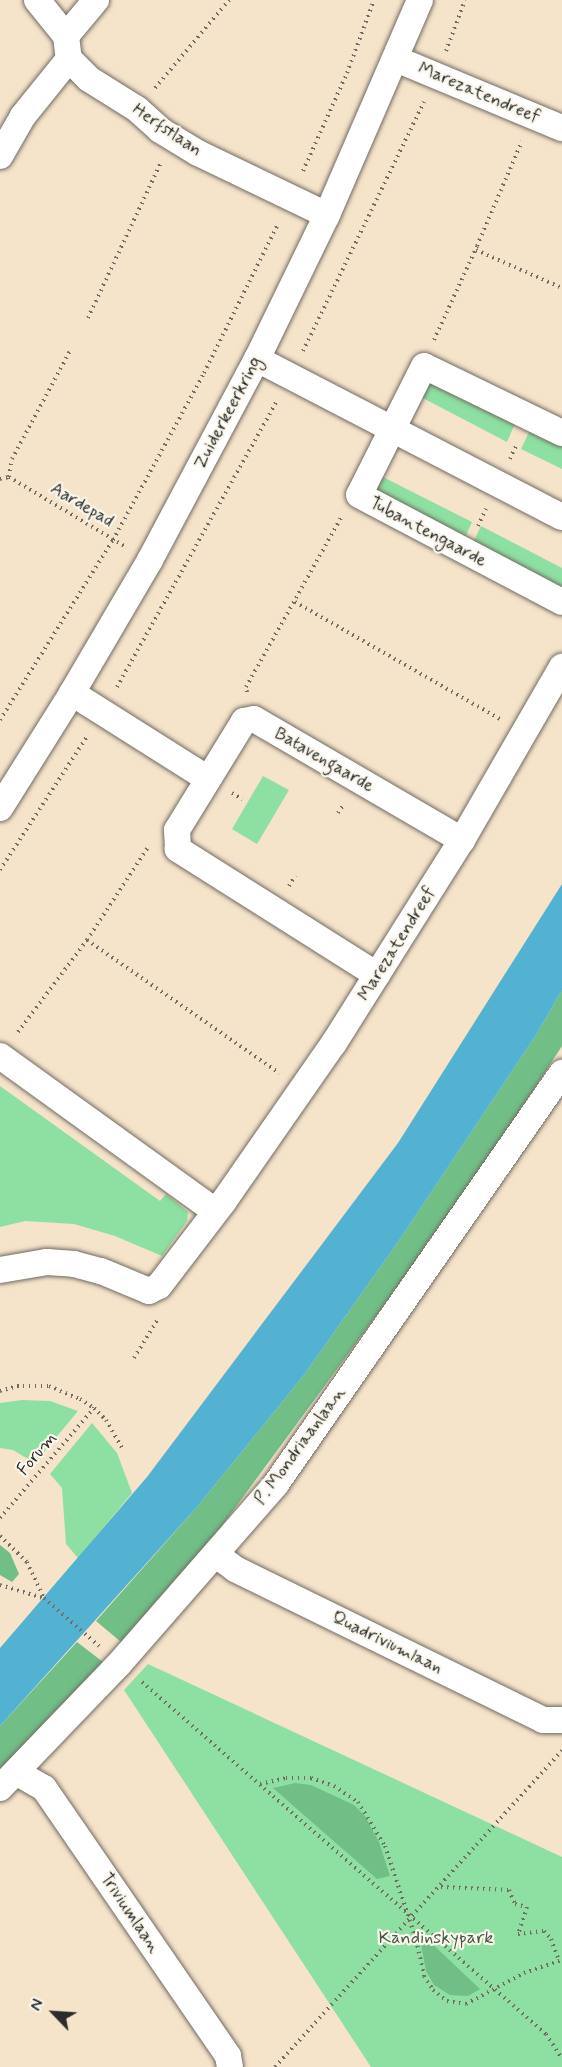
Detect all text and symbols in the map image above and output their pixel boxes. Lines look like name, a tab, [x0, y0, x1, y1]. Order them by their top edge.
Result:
street label: Marezatendreef	[415, 58, 543, 128]
street label: Herfstlaan	[128, 99, 206, 161]
street label: Zuiderkeerkring	[189, 353, 267, 473]
street label: Aardepad	[46, 478, 118, 532]
street label: Tubantengaarde	[366, 492, 490, 572]
street label: Batavengaarde	[270, 723, 378, 797]
street label: Marezatendreef	[353, 883, 441, 1005]
street label: P. Mondriaanlaan	[250, 1383, 350, 1509]
street label: Forum	[13, 1428, 61, 1480]
street label: Quadriviumlaan	[328, 1607, 446, 1679]
street label: Triviumlaan	[95, 1869, 165, 1957]
park label: Kandinskypark	[379, 1927, 493, 1949]
north arrow	[24, 1983, 84, 2043]
text: N	[25, 1996, 49, 2014]

